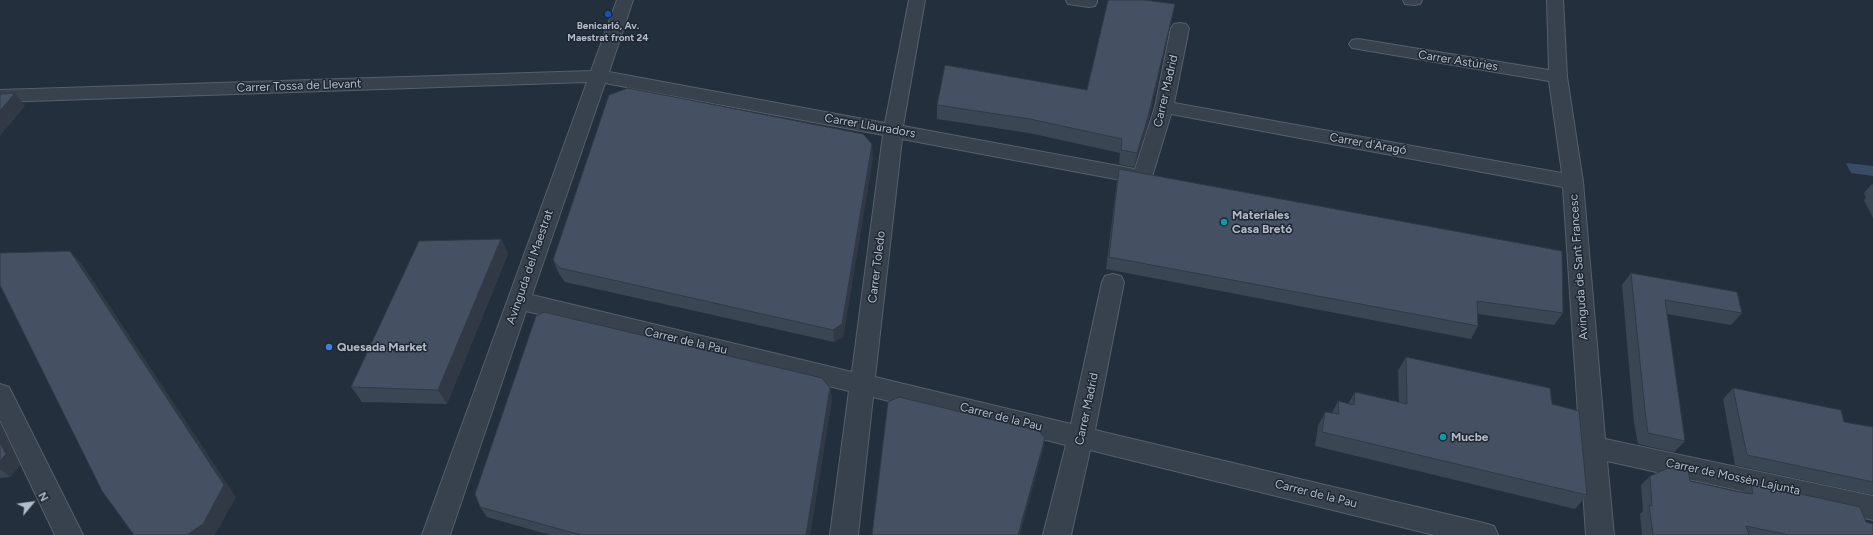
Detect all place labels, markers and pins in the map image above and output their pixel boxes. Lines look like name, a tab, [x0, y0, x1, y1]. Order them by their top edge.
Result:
marker: Benicarló, Av. Maestrat front 24	[603, 9, 613, 19]
place label: Benicarló, Av. Maestrat front 24	[567, 20, 649, 44]
place label: Materiales Casa Bretó	[1232, 208, 1292, 236]
marker: Materiales Casa Bretó	[1219, 217, 1229, 227]
place label: Quesada Market	[337, 340, 427, 354]
marker: Quesada Market	[324, 342, 334, 352]
place label: Mucbe	[1451, 430, 1488, 444]
marker: Mucbe	[1438, 432, 1448, 442]

